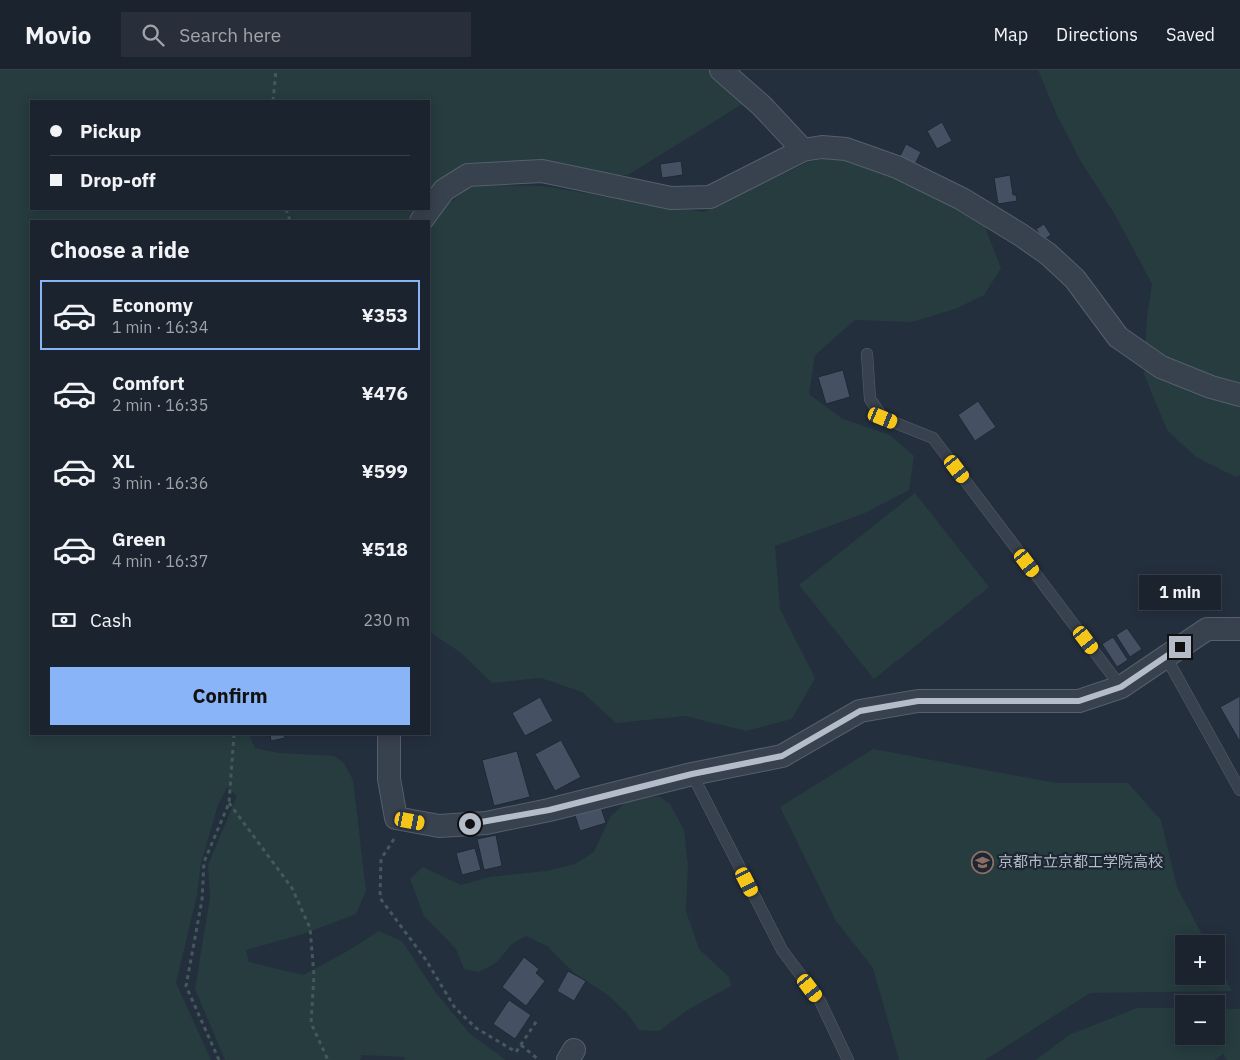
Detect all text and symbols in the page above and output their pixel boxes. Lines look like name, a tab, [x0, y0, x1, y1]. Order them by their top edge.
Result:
search box	[121, 12, 471, 57]
text: Movio	[25, 19, 91, 51]
icon: search	[139, 21, 167, 49]
text: Search here	[179, 23, 281, 47]
text: Map	[993, 23, 1028, 46]
text: Directions	[1056, 23, 1138, 46]
text: Saved	[1166, 23, 1215, 46]
text: Pickup	[80, 119, 141, 143]
text: Drop-off	[80, 168, 156, 192]
text: Choose a ride	[50, 235, 190, 264]
icon: car	[52, 293, 97, 338]
text: Economy	[112, 293, 193, 317]
text: ¥353	[361, 303, 408, 327]
text: 1 min · 16:34	[112, 317, 208, 337]
icon: car	[52, 371, 97, 416]
text: Comfort	[112, 371, 185, 395]
text: ¥476	[361, 381, 408, 405]
text: 2 min · 16:35	[112, 395, 208, 415]
car	[866, 405, 899, 431]
icon: car	[52, 449, 97, 494]
text: XL	[112, 449, 135, 473]
car	[941, 453, 972, 485]
text: ¥599	[361, 459, 408, 483]
text: 3 min · 16:36	[112, 473, 208, 493]
icon: car	[52, 527, 97, 572]
text: Green	[112, 527, 166, 551]
text: ¥518	[361, 537, 408, 561]
car	[1011, 547, 1042, 579]
text: 4 min · 16:37	[112, 551, 208, 571]
callout: 1 min	[1139, 574, 1221, 610]
text: 1 min	[1159, 582, 1201, 602]
icon: cash	[50, 606, 78, 634]
text: Cash	[90, 608, 132, 632]
text: 230 m	[363, 610, 410, 630]
car	[1070, 624, 1101, 656]
route end	[1169, 636, 1191, 658]
button: Confirm	[50, 667, 410, 725]
car	[393, 811, 426, 831]
route start	[459, 813, 481, 835]
school or university icon: 京都市立京都工学院高校	[970, 850, 994, 874]
place label: 京都市立京都工学院高校	[998, 852, 1163, 871]
car	[733, 865, 760, 899]
map controls	[1175, 935, 1225, 1045]
button: +	[1175, 935, 1225, 985]
car	[794, 972, 825, 1004]
button: −	[1175, 995, 1225, 1045]

